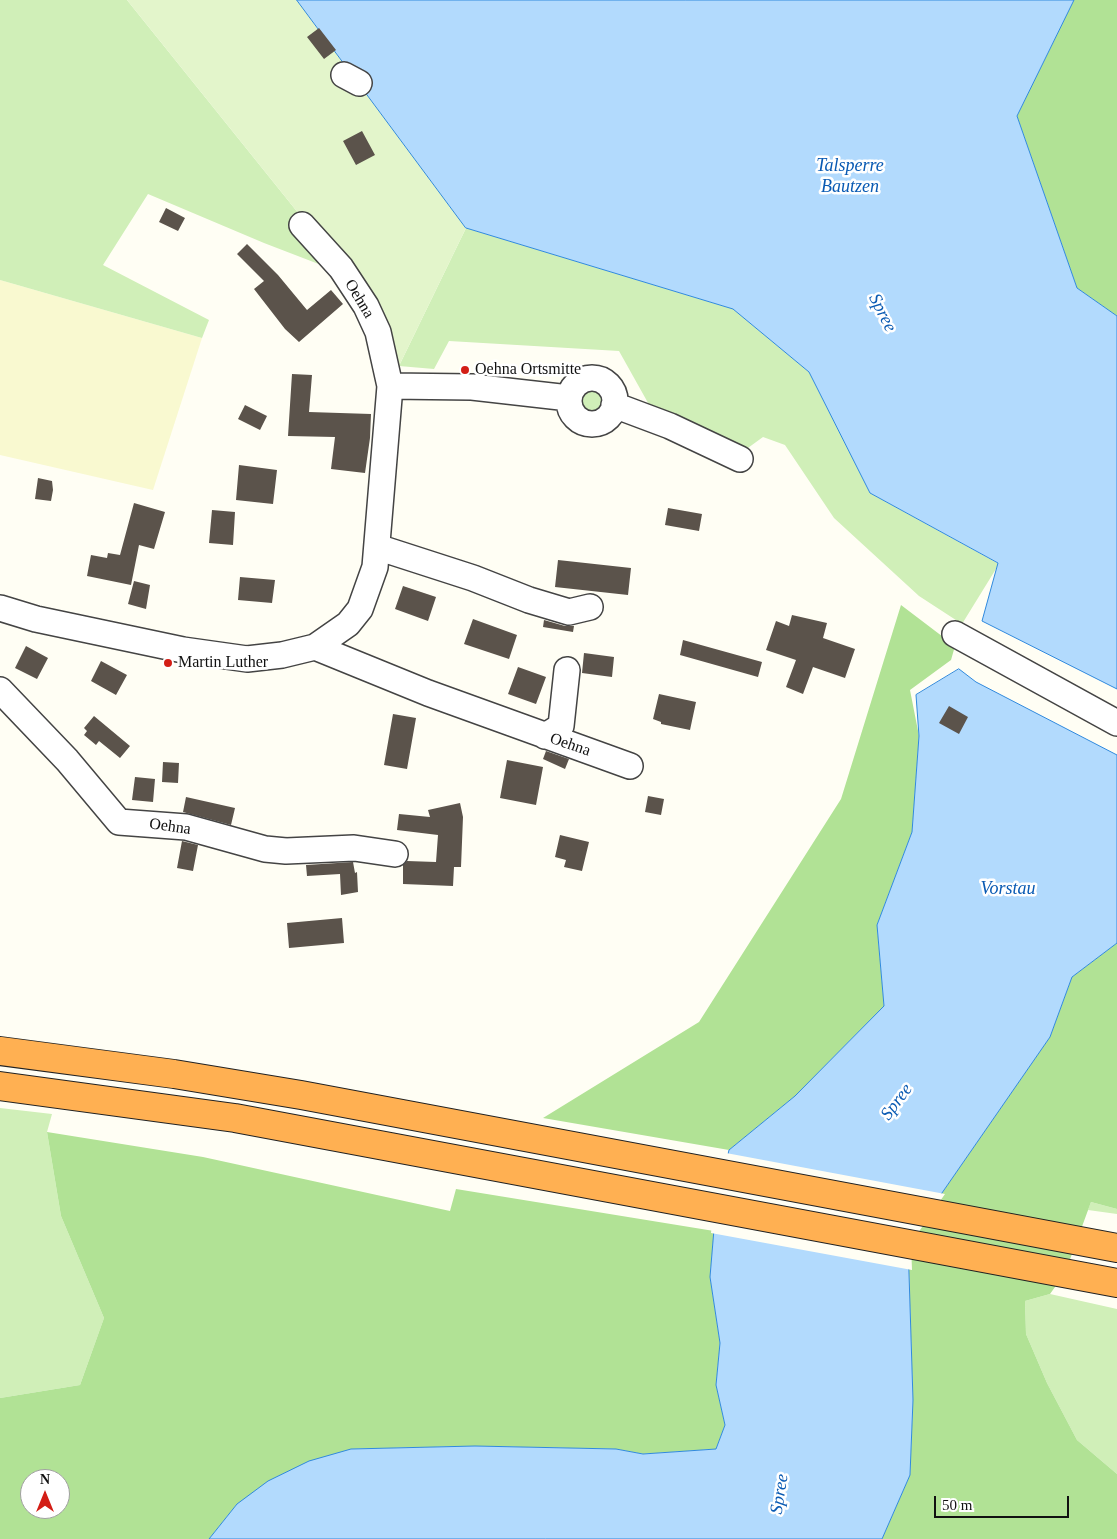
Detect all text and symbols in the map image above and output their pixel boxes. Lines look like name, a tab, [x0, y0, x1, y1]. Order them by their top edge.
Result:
water label: Talsperre Bautzen	[816, 155, 884, 198]
street label: Oehna	[340, 276, 378, 322]
water label: Spree	[863, 290, 901, 336]
place label: Oehna Ortsmitte	[475, 360, 581, 380]
marker: Oehna Ortsmitte	[459, 364, 471, 376]
place label: Martin Luther	[178, 653, 268, 673]
marker: Martin Luther	[162, 657, 174, 669]
street label: Oehna	[547, 729, 593, 761]
street label: Oehna	[148, 815, 192, 839]
water label: Vorstau	[980, 878, 1036, 900]
water label: Spree	[876, 1079, 918, 1125]
north arrow	[20, 1469, 70, 1519]
text: N	[40, 1472, 50, 1487]
water label: Spree	[766, 1472, 794, 1516]
scale bar	[937, 1486, 1072, 1518]
text: 50 m	[942, 1497, 972, 1513]

